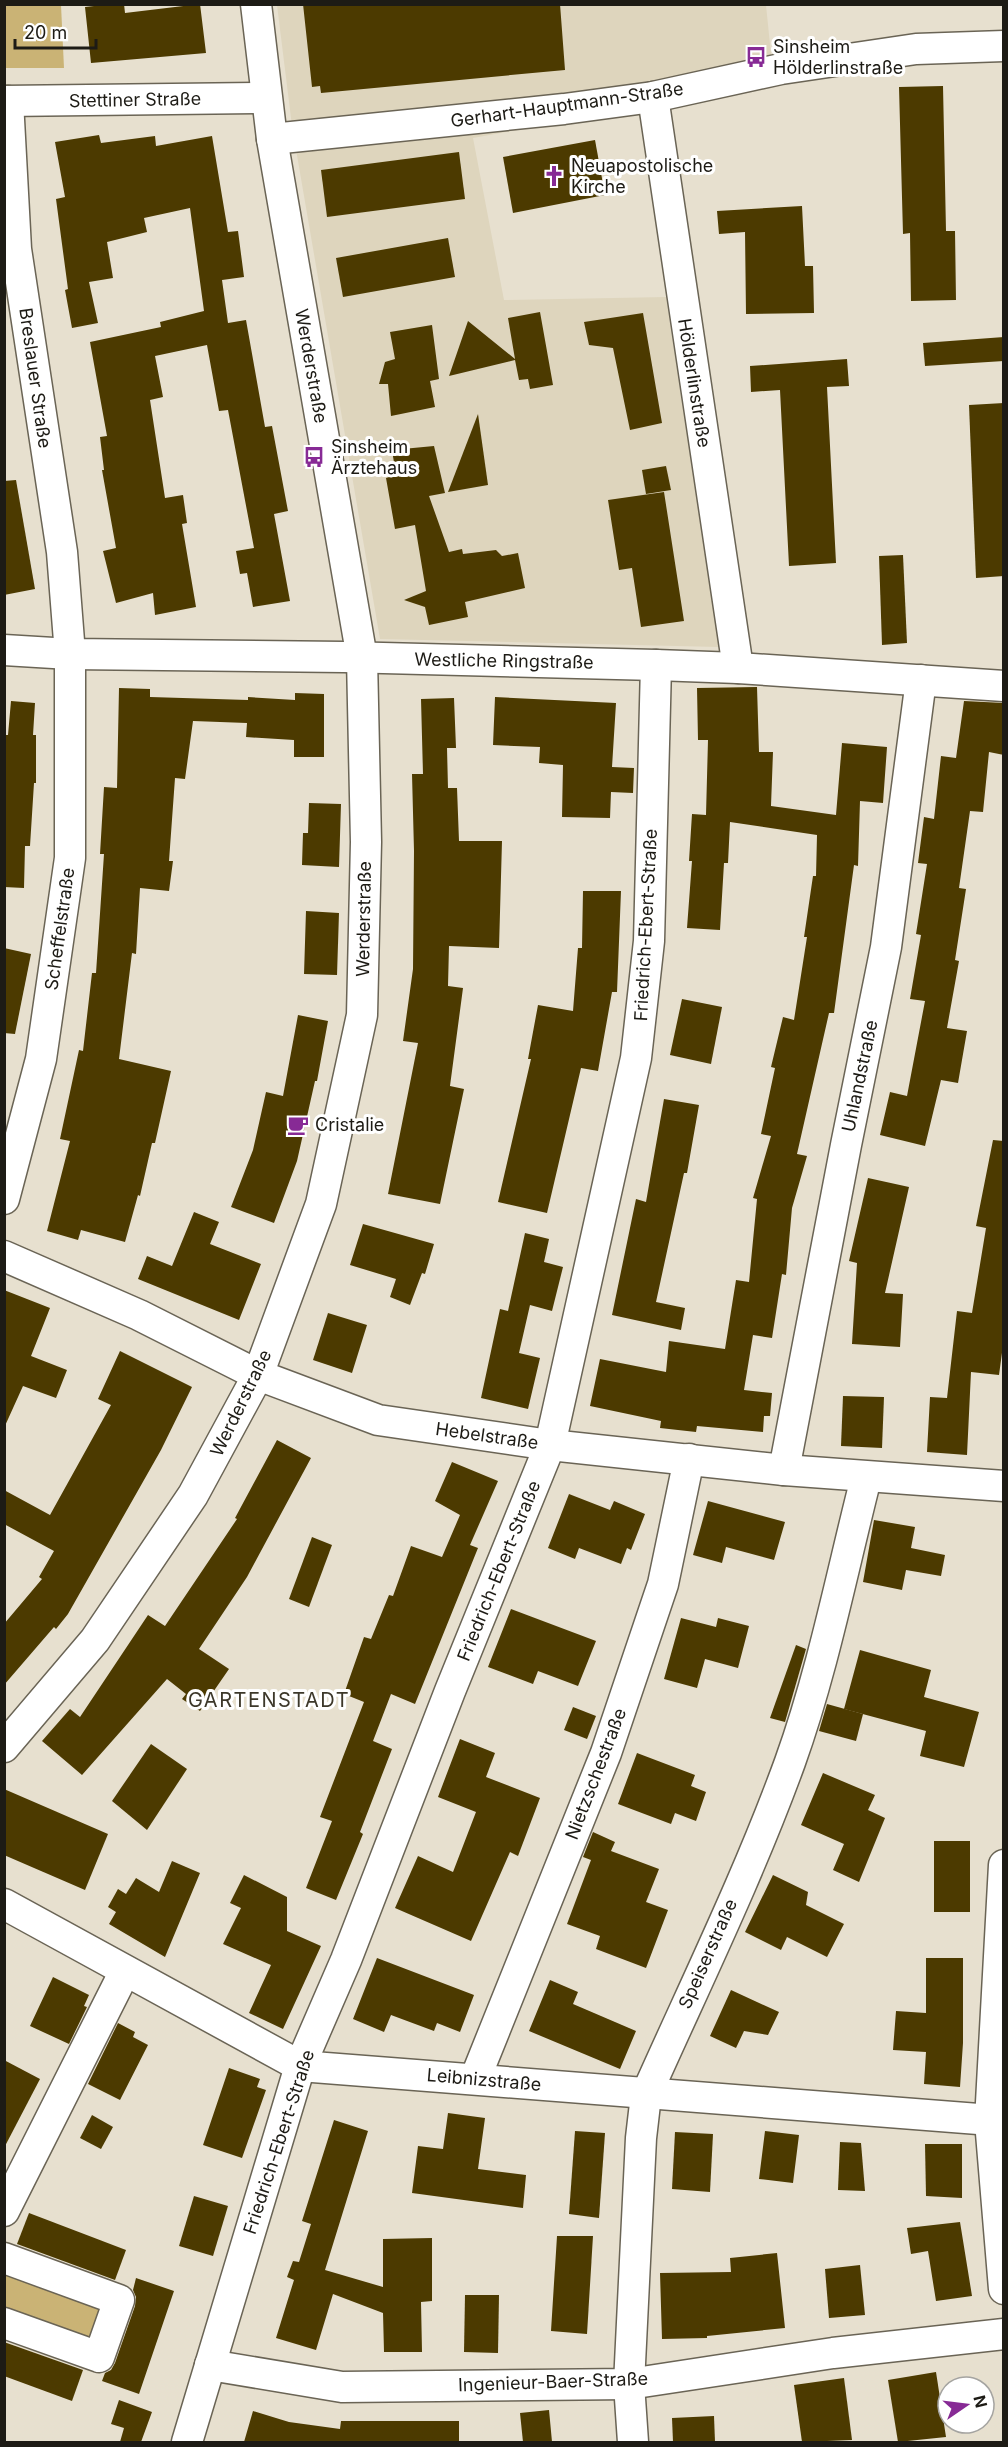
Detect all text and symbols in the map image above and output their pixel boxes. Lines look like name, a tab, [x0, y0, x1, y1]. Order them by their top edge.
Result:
scale bar	[15, 12, 96, 50]
text: 20 m	[24, 22, 67, 43]
place label: Sinsheim Hölderlinstraße	[773, 36, 903, 78]
bus stop icon: Sinsheim Hölderlinstraße	[744, 45, 768, 69]
street label: Gerhart-Hauptmann-Straße	[449, 78, 685, 131]
street label: Stettiner Straße	[69, 88, 201, 111]
place label: Neuapostolische Kirche	[571, 155, 713, 197]
church icon: Neuapostolische Kirche	[542, 164, 566, 188]
street label: Breslauer Straße	[15, 306, 56, 450]
street label: Werderstraße	[291, 307, 332, 425]
street label: Hölderlinstraße	[674, 317, 715, 449]
place label: Sinsheim Ärztehaus	[331, 436, 417, 478]
bus stop icon: Sinsheim Ärztehaus	[302, 445, 326, 469]
street label: Westliche Ringstraße	[414, 648, 594, 673]
street label: Friedrich-Ebert-Straße	[630, 828, 661, 1022]
street label: Werderstraße	[352, 861, 375, 977]
street label: Scheffelstraße	[40, 866, 79, 992]
street label: Uhlandstraße	[837, 1018, 882, 1134]
cafe icon: Cristalie	[286, 1113, 310, 1137]
place label: Cristalie	[315, 1114, 384, 1135]
street label: Werderstraße	[206, 1346, 275, 1459]
street label: Hebelstraße	[434, 1418, 540, 1453]
street label: Friedrich-Ebert-Straße	[453, 1478, 544, 1664]
district label: GARTENSTADT	[188, 1688, 350, 1712]
street label: Nietzschestraße	[561, 1705, 630, 1842]
street label: Speiserstraße	[674, 1896, 741, 2012]
street label: Friedrich-Ebert-Straße	[239, 2047, 318, 2237]
street label: Leibnizstraße	[426, 2064, 542, 2095]
street label: Ingenieur-Baer-Straße	[458, 2368, 648, 2395]
north arrow	[936, 2375, 996, 2435]
text: N	[969, 2393, 992, 2410]

